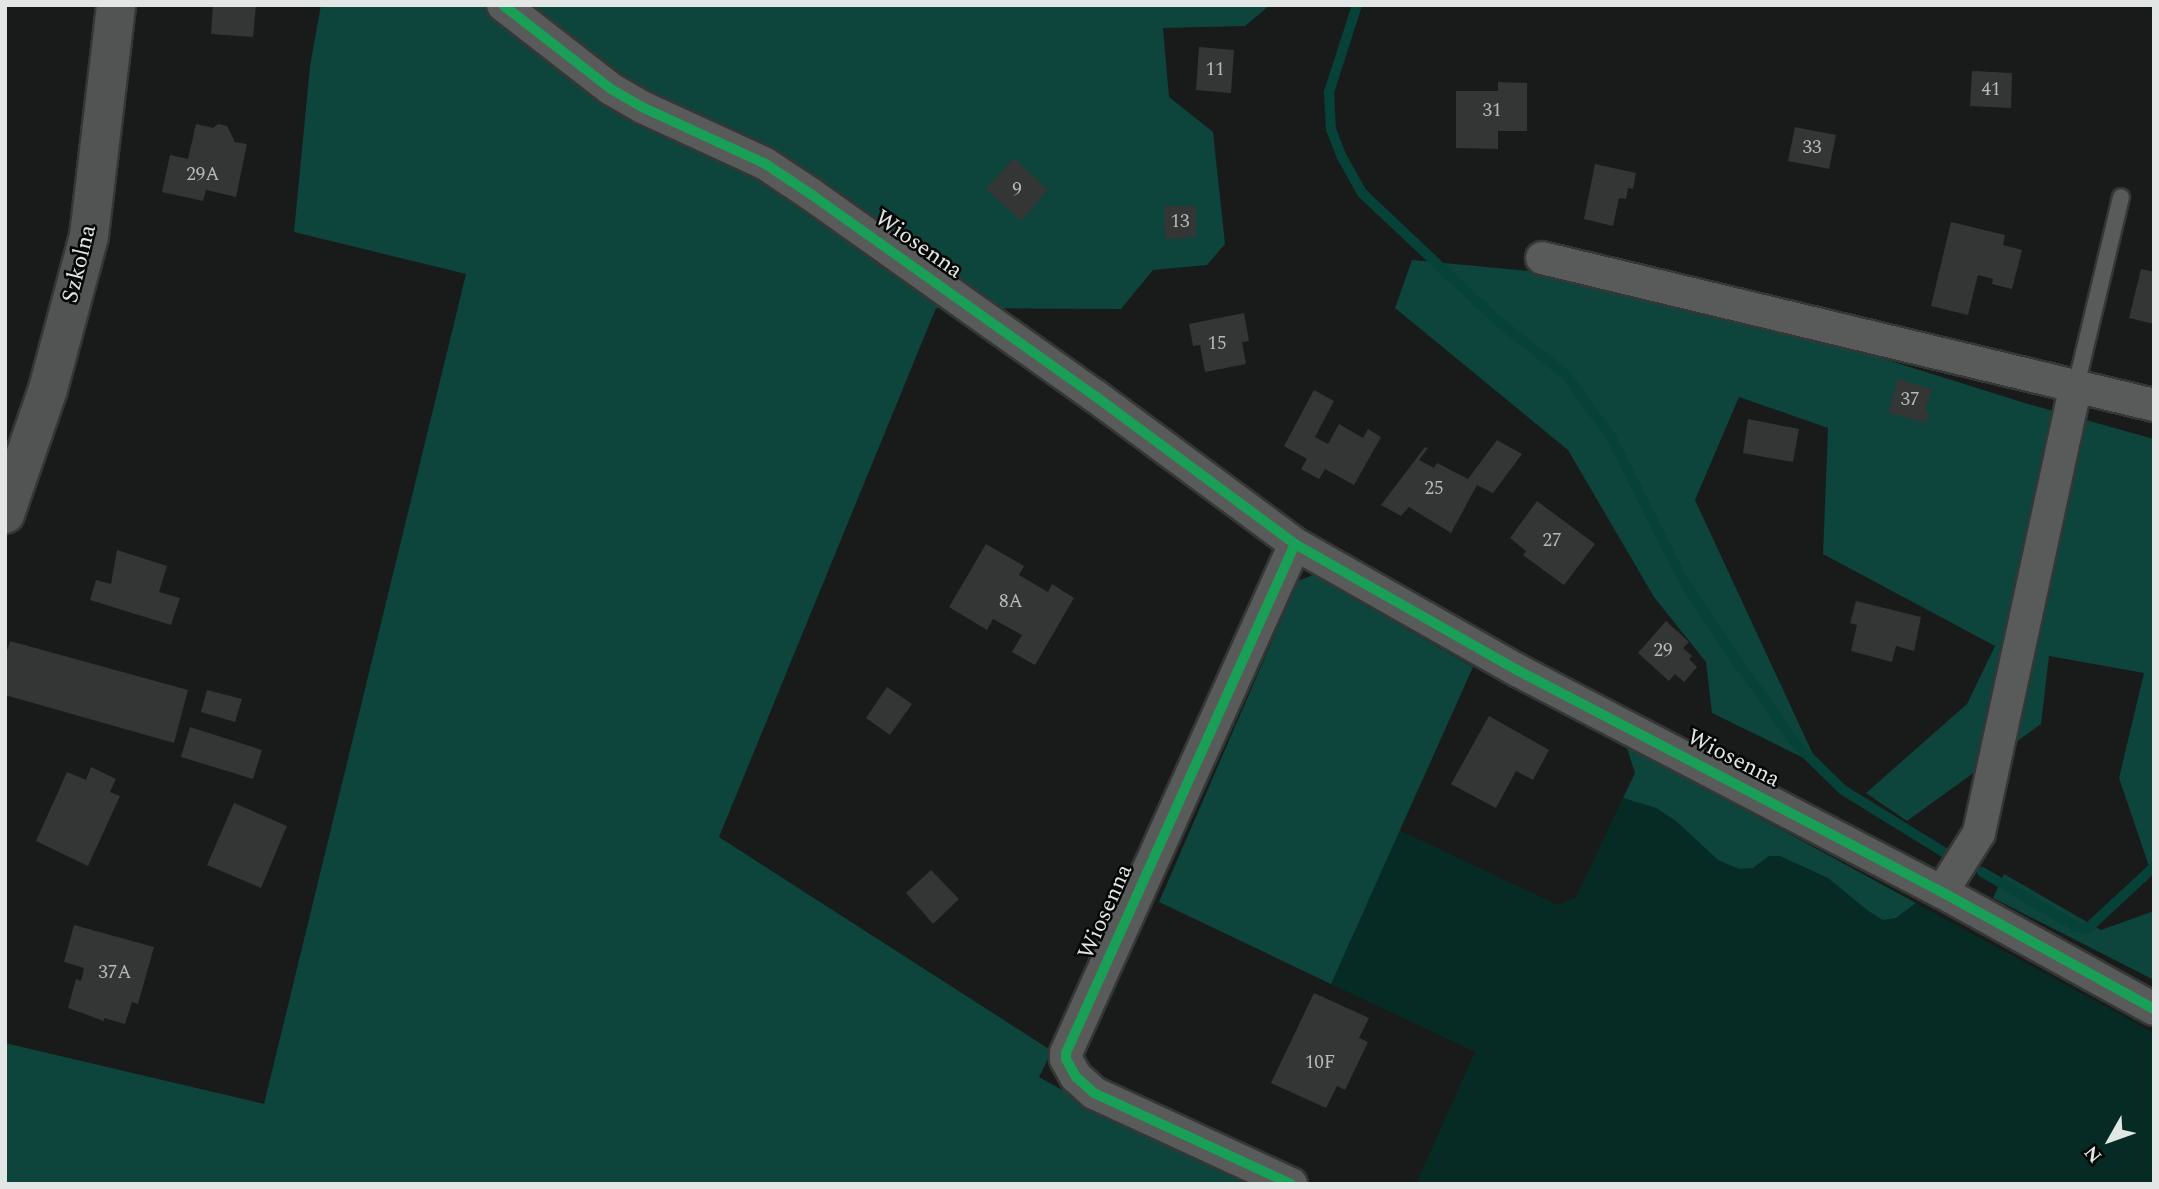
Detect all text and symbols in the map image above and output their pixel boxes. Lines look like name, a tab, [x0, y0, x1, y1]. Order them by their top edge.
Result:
house number: 11	[1206, 59, 1224, 81]
house number: 41	[1982, 79, 2000, 101]
house number: 31	[1483, 100, 1501, 122]
house number: 33	[1803, 137, 1821, 159]
house number: 29A	[186, 164, 220, 186]
house number: 9	[1012, 179, 1022, 201]
street label: Wiosenna	[869, 205, 967, 285]
house number: 13	[1171, 211, 1189, 233]
street label: Szkolna	[57, 222, 103, 306]
house number: 15	[1208, 333, 1226, 355]
house number: 37	[1901, 389, 1919, 411]
house number: 25	[1425, 478, 1443, 500]
house number: 27	[1543, 530, 1561, 552]
house number: 8A	[999, 591, 1023, 613]
house number: 29	[1654, 640, 1672, 662]
street label: Wiosenna	[1682, 724, 1784, 794]
street label: Wiosenna	[1073, 860, 1139, 964]
house number: 37A	[98, 962, 132, 984]
house number: 10F	[1305, 1052, 1335, 1074]
north arrow	[2075, 1105, 2145, 1175]
text: N	[2077, 1139, 2110, 1169]

